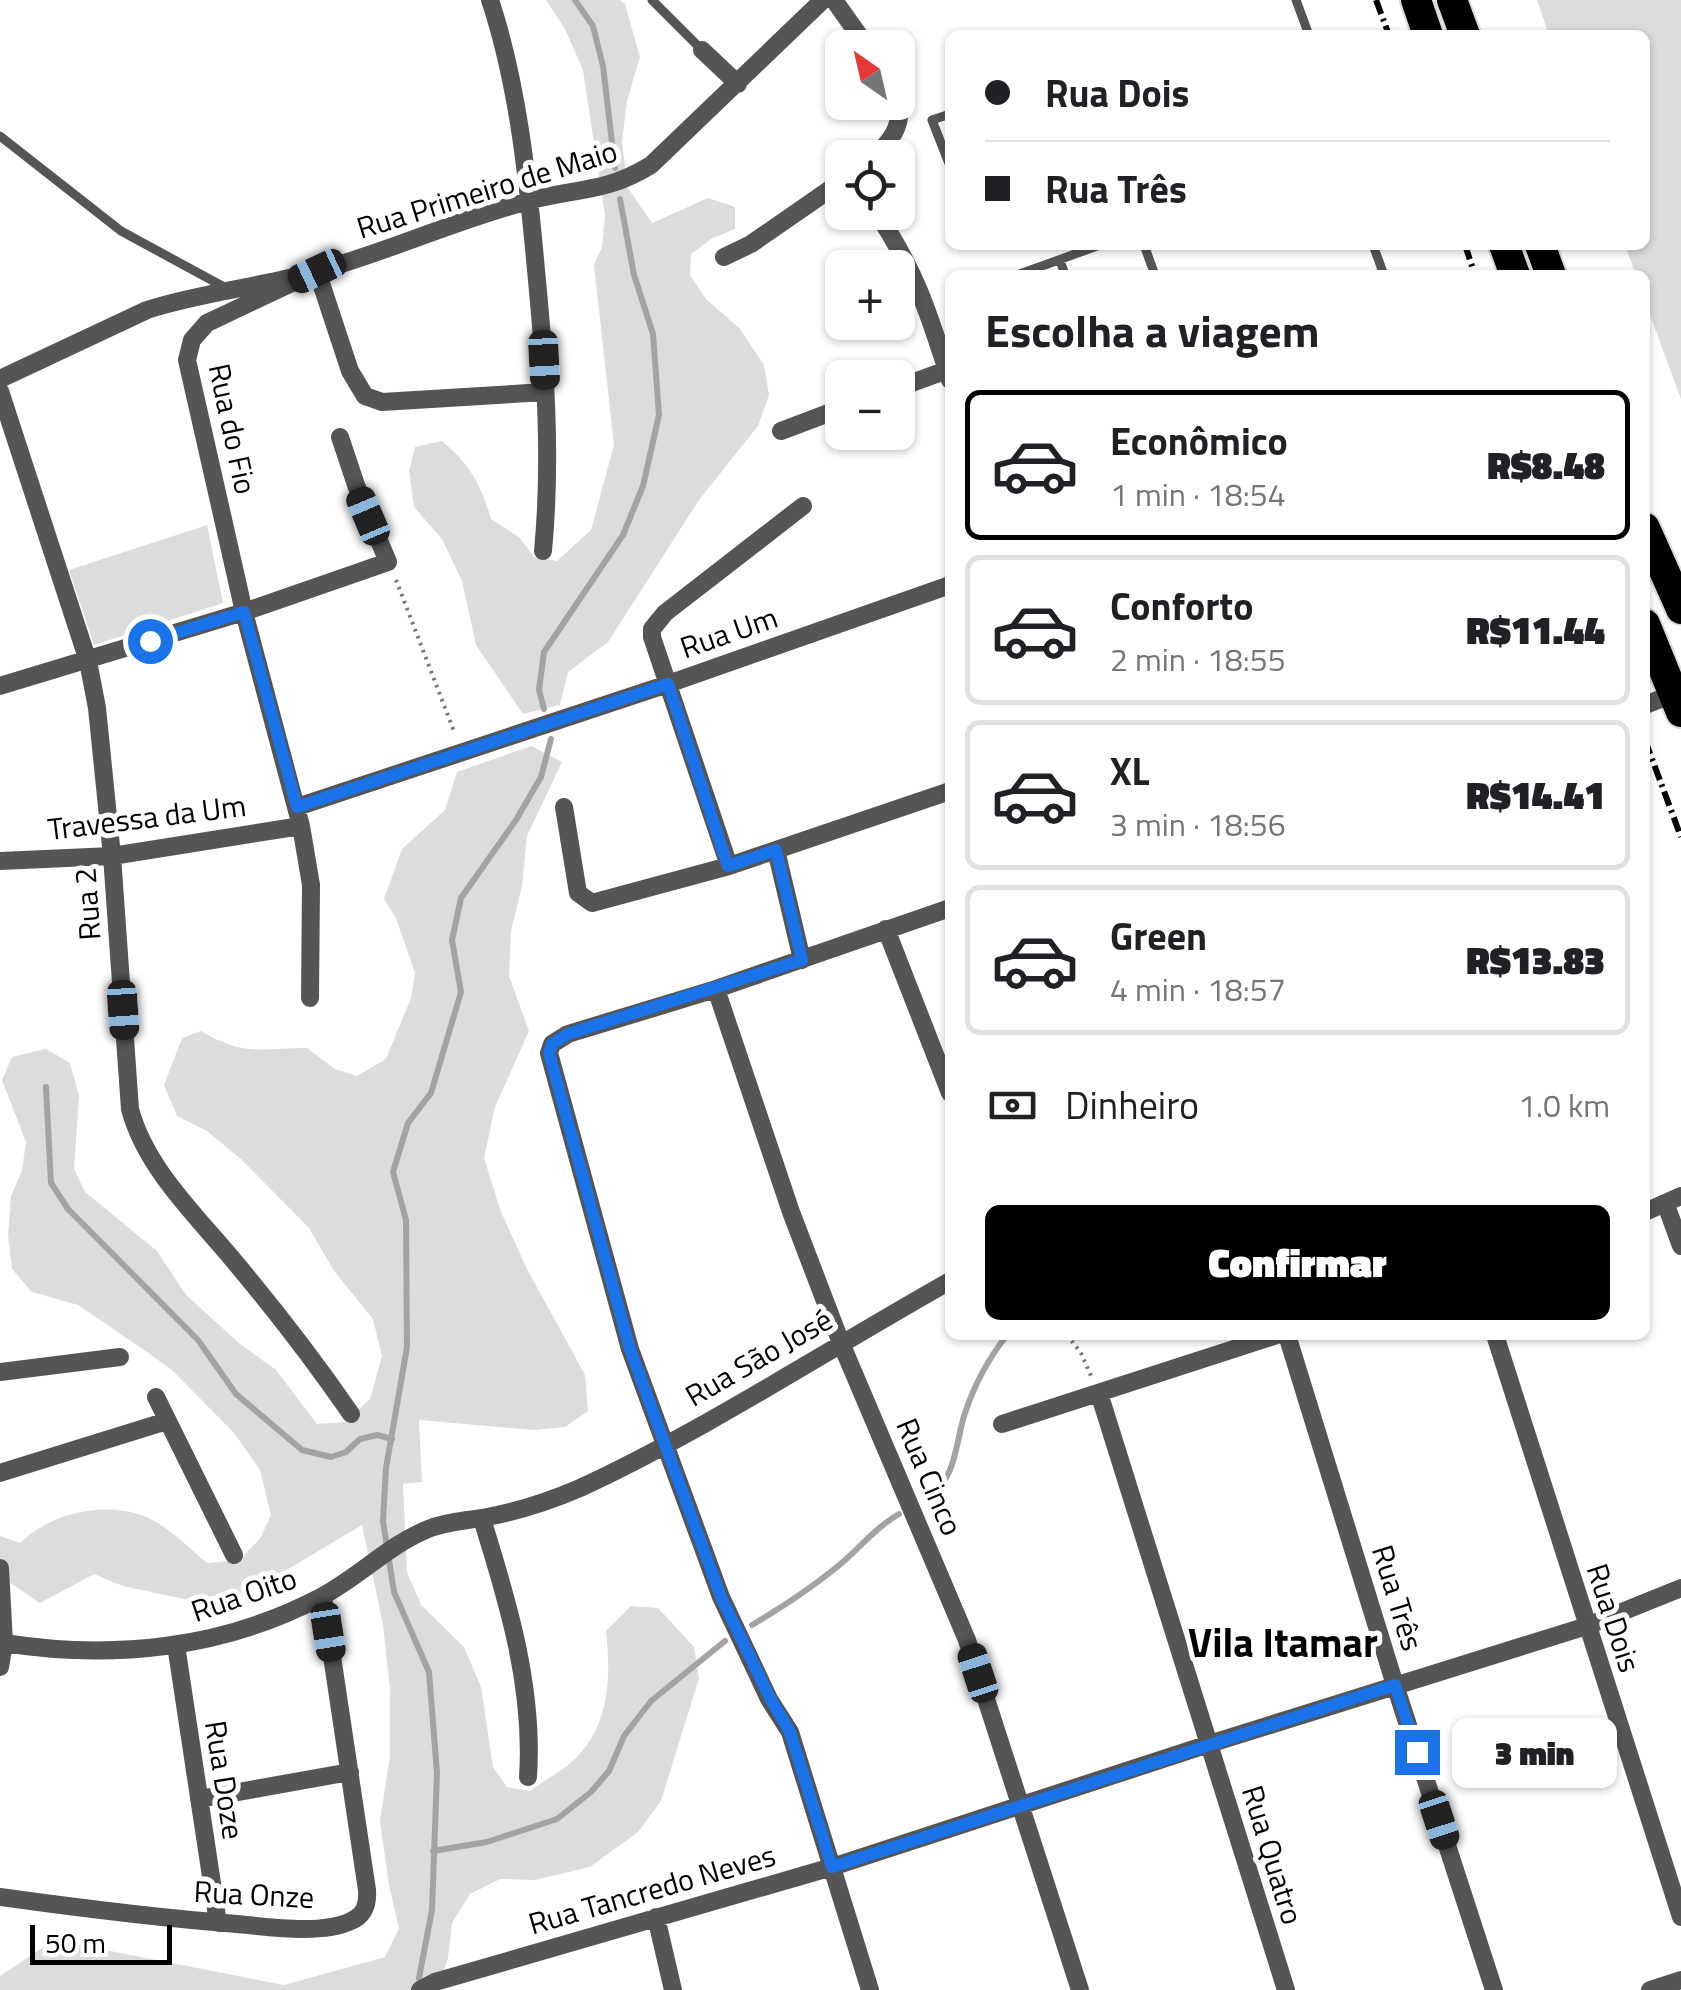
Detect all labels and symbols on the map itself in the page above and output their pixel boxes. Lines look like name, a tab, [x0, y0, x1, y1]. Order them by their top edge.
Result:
north arrow	[825, 30, 915, 120]
street label: Rua Primeiro de Maio	[351, 128, 623, 251]
car	[283, 245, 351, 297]
car	[527, 329, 561, 391]
street label: Rua do Fio	[197, 359, 269, 498]
car	[342, 483, 394, 549]
street label: Rua Um	[674, 594, 784, 670]
route start	[128, 619, 173, 664]
street label: Travessa da Um	[45, 782, 249, 852]
street label: Rua 2	[62, 866, 112, 942]
car	[106, 979, 140, 1041]
street label: Rua São José	[676, 1296, 841, 1418]
street label: Rua Cinco	[885, 1411, 975, 1543]
street label: Rua Três	[1360, 1539, 1436, 1656]
street label: Rua Oito	[185, 1555, 303, 1633]
street label: Rua Dois	[1575, 1557, 1653, 1678]
car	[308, 1600, 348, 1664]
district label: Vila Itamar	[1188, 1612, 1378, 1673]
car	[954, 1640, 1002, 1706]
street label: Rua Doze	[193, 1717, 257, 1843]
callout: 3 min	[1452, 1717, 1617, 1787]
route end	[1395, 1730, 1440, 1775]
street label: Rua Quatro	[1230, 1780, 1316, 1930]
car	[1415, 1787, 1463, 1853]
street label: Rua Tancredo Neves	[523, 1832, 781, 1946]
street label: Rua Onze	[193, 1868, 315, 1920]
scale bar	[30, 1920, 172, 1964]

